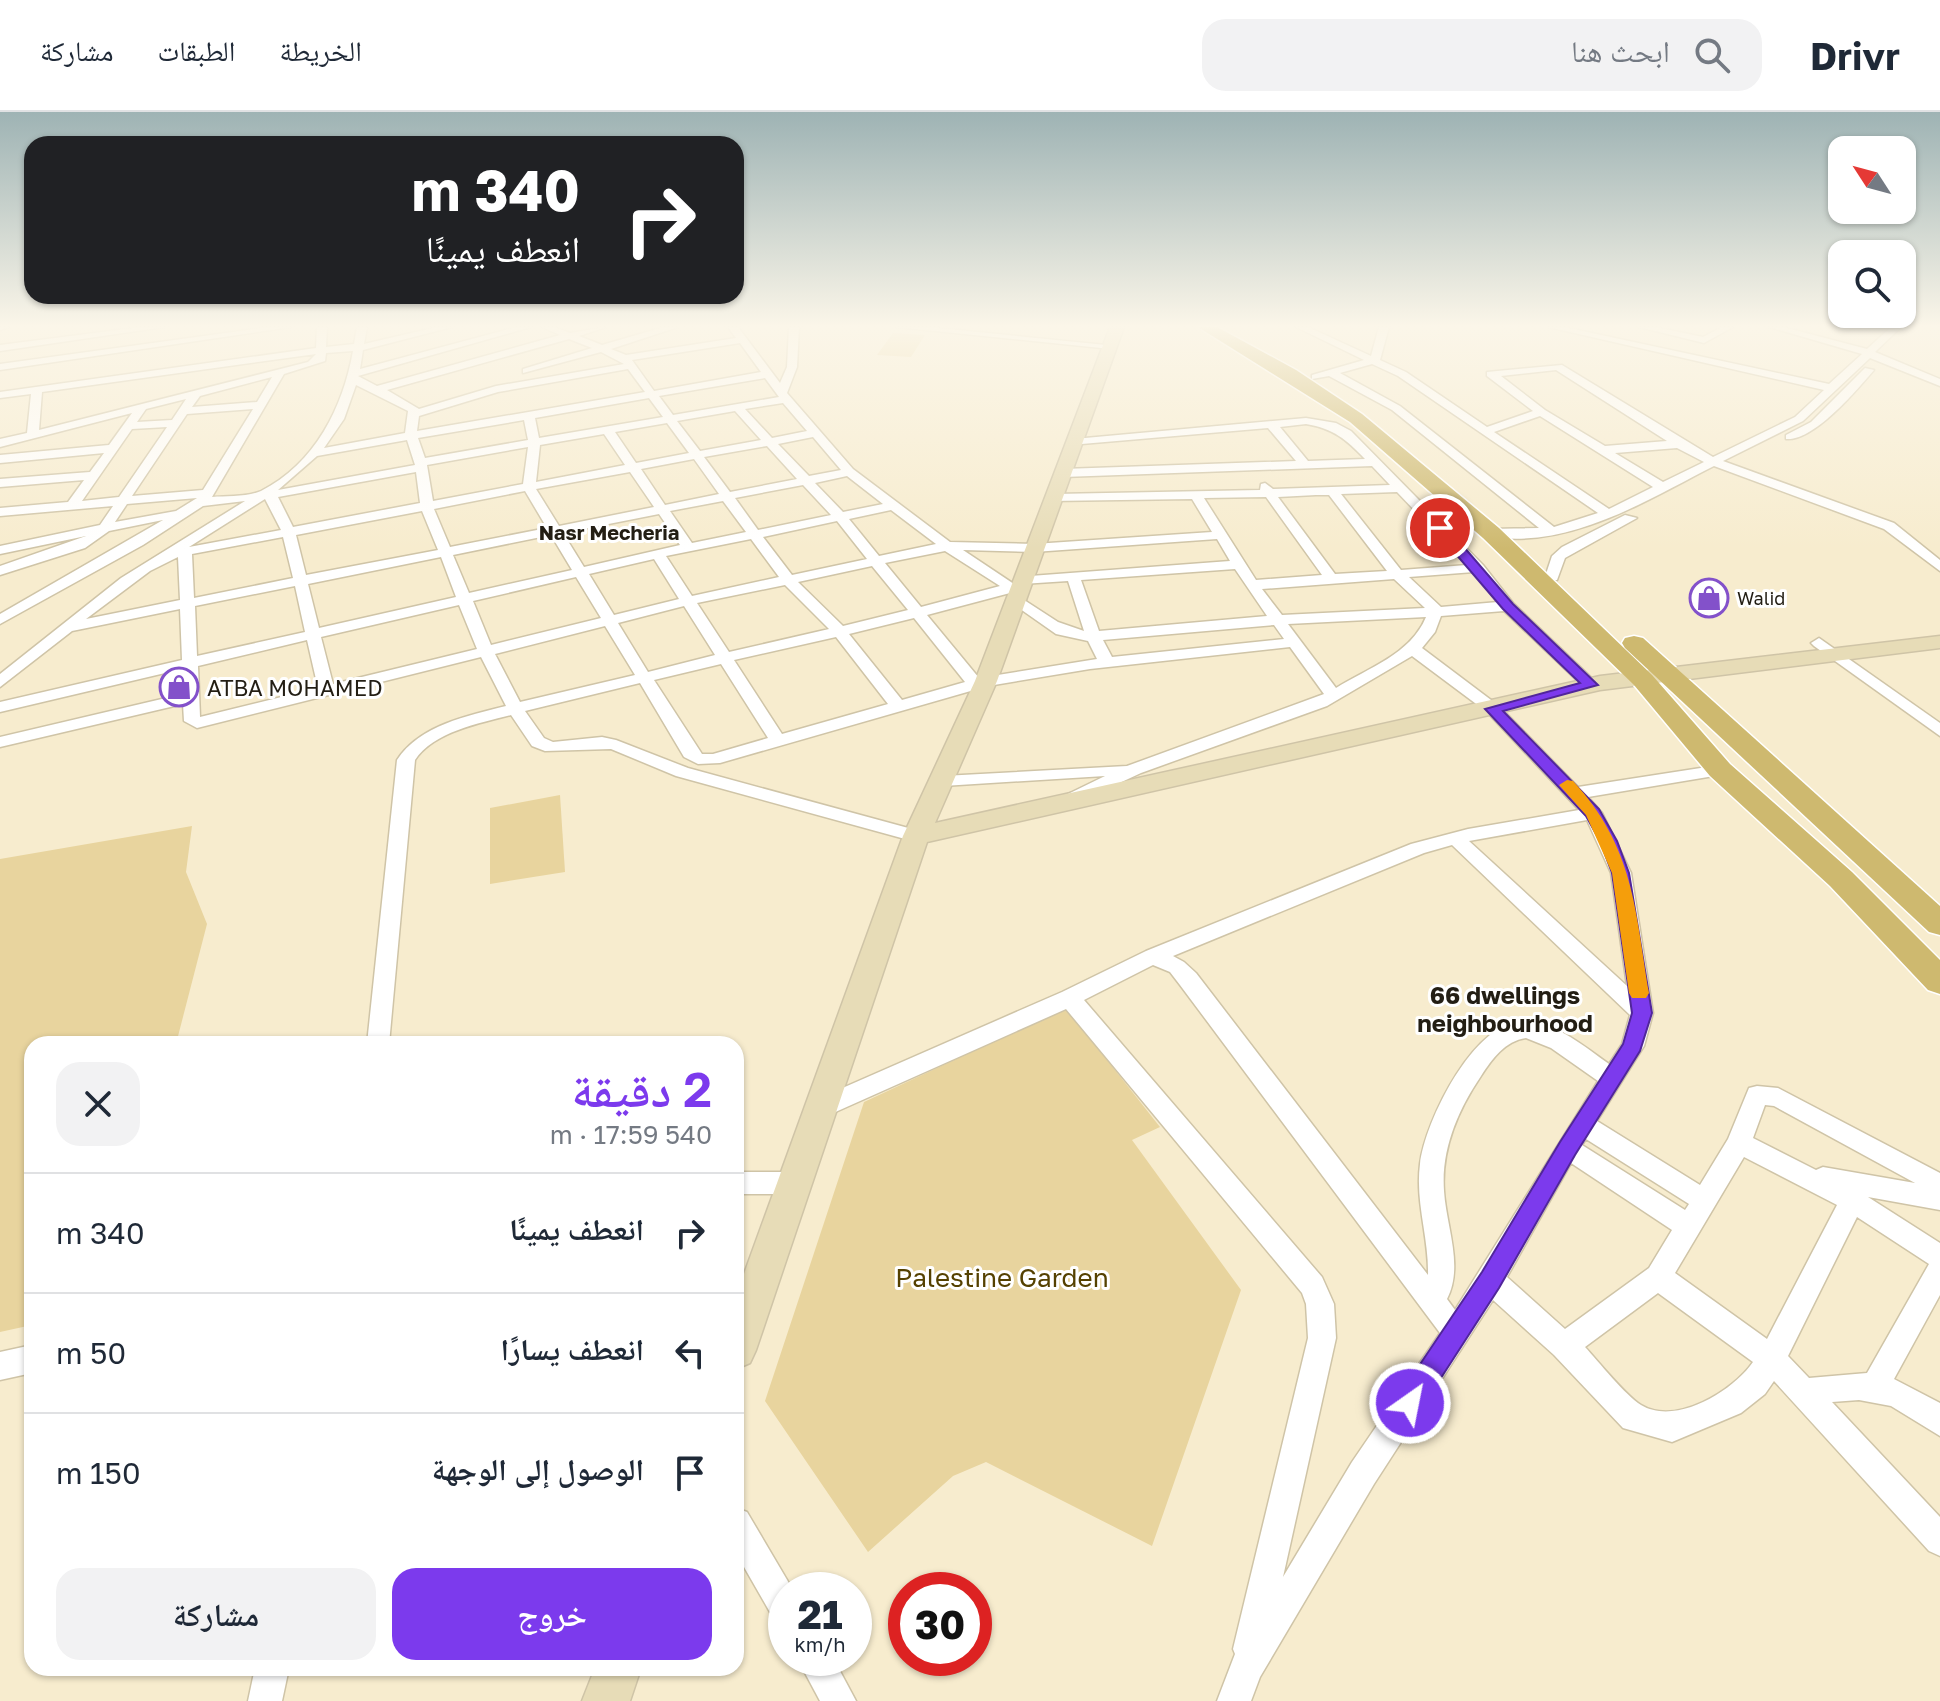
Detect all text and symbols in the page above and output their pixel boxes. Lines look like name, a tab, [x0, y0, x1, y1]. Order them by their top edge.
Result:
search box	[1202, 19, 1762, 91]
text: ابحث هنا	[1571, 33, 1670, 69]
icon: search	[1690, 33, 1734, 77]
text: Drivr	[1810, 33, 1900, 78]
text: مشاركة	[40, 34, 114, 67]
text: الطبقات	[158, 34, 235, 67]
text: الخريطة	[279, 34, 362, 67]
north arrow	[1828, 136, 1916, 224]
map controls	[1828, 136, 1916, 328]
text: 340 m	[411, 156, 580, 223]
icon: right	[608, 168, 712, 272]
text: انعطف يمينًا	[426, 227, 580, 270]
button: search	[1828, 240, 1916, 328]
pin	[1406, 494, 1474, 562]
icon: arrive	[1418, 506, 1462, 550]
district label: Nasr Mecheria	[539, 520, 679, 544]
shop icon: Walid	[1688, 577, 1730, 619]
place label: Walid	[1737, 587, 1785, 609]
shop icon: ATBA MOHAMED	[158, 666, 200, 708]
place label: ATBA MOHAMED	[207, 674, 383, 701]
district label: 66 dwellings neighbourhood	[1417, 980, 1593, 1037]
text: 2 دقيقة	[571, 1060, 712, 1118]
button: close	[56, 1062, 140, 1146]
text: 540 m · 17:59	[550, 1119, 712, 1150]
text: انعطف يمينًا	[509, 1211, 644, 1247]
icon: right	[668, 1211, 712, 1255]
text: 340 m	[56, 1215, 145, 1251]
park label: Palestine Garden	[895, 1262, 1109, 1293]
text: انعطف يسارًا	[500, 1331, 644, 1367]
icon: left	[668, 1331, 712, 1375]
text: 50 m	[56, 1335, 126, 1371]
position arrow	[1368, 1361, 1452, 1445]
text: الوصول إلى الوجهة	[432, 1451, 644, 1487]
icon: arrive	[668, 1451, 712, 1495]
text: 150 m	[56, 1455, 141, 1491]
button: مشاركة	[56, 1568, 376, 1660]
button: خروج	[392, 1568, 712, 1660]
speed limit sign: 30	[888, 1572, 992, 1676]
text: 21	[798, 1590, 843, 1638]
text: km/h	[795, 1632, 845, 1656]

